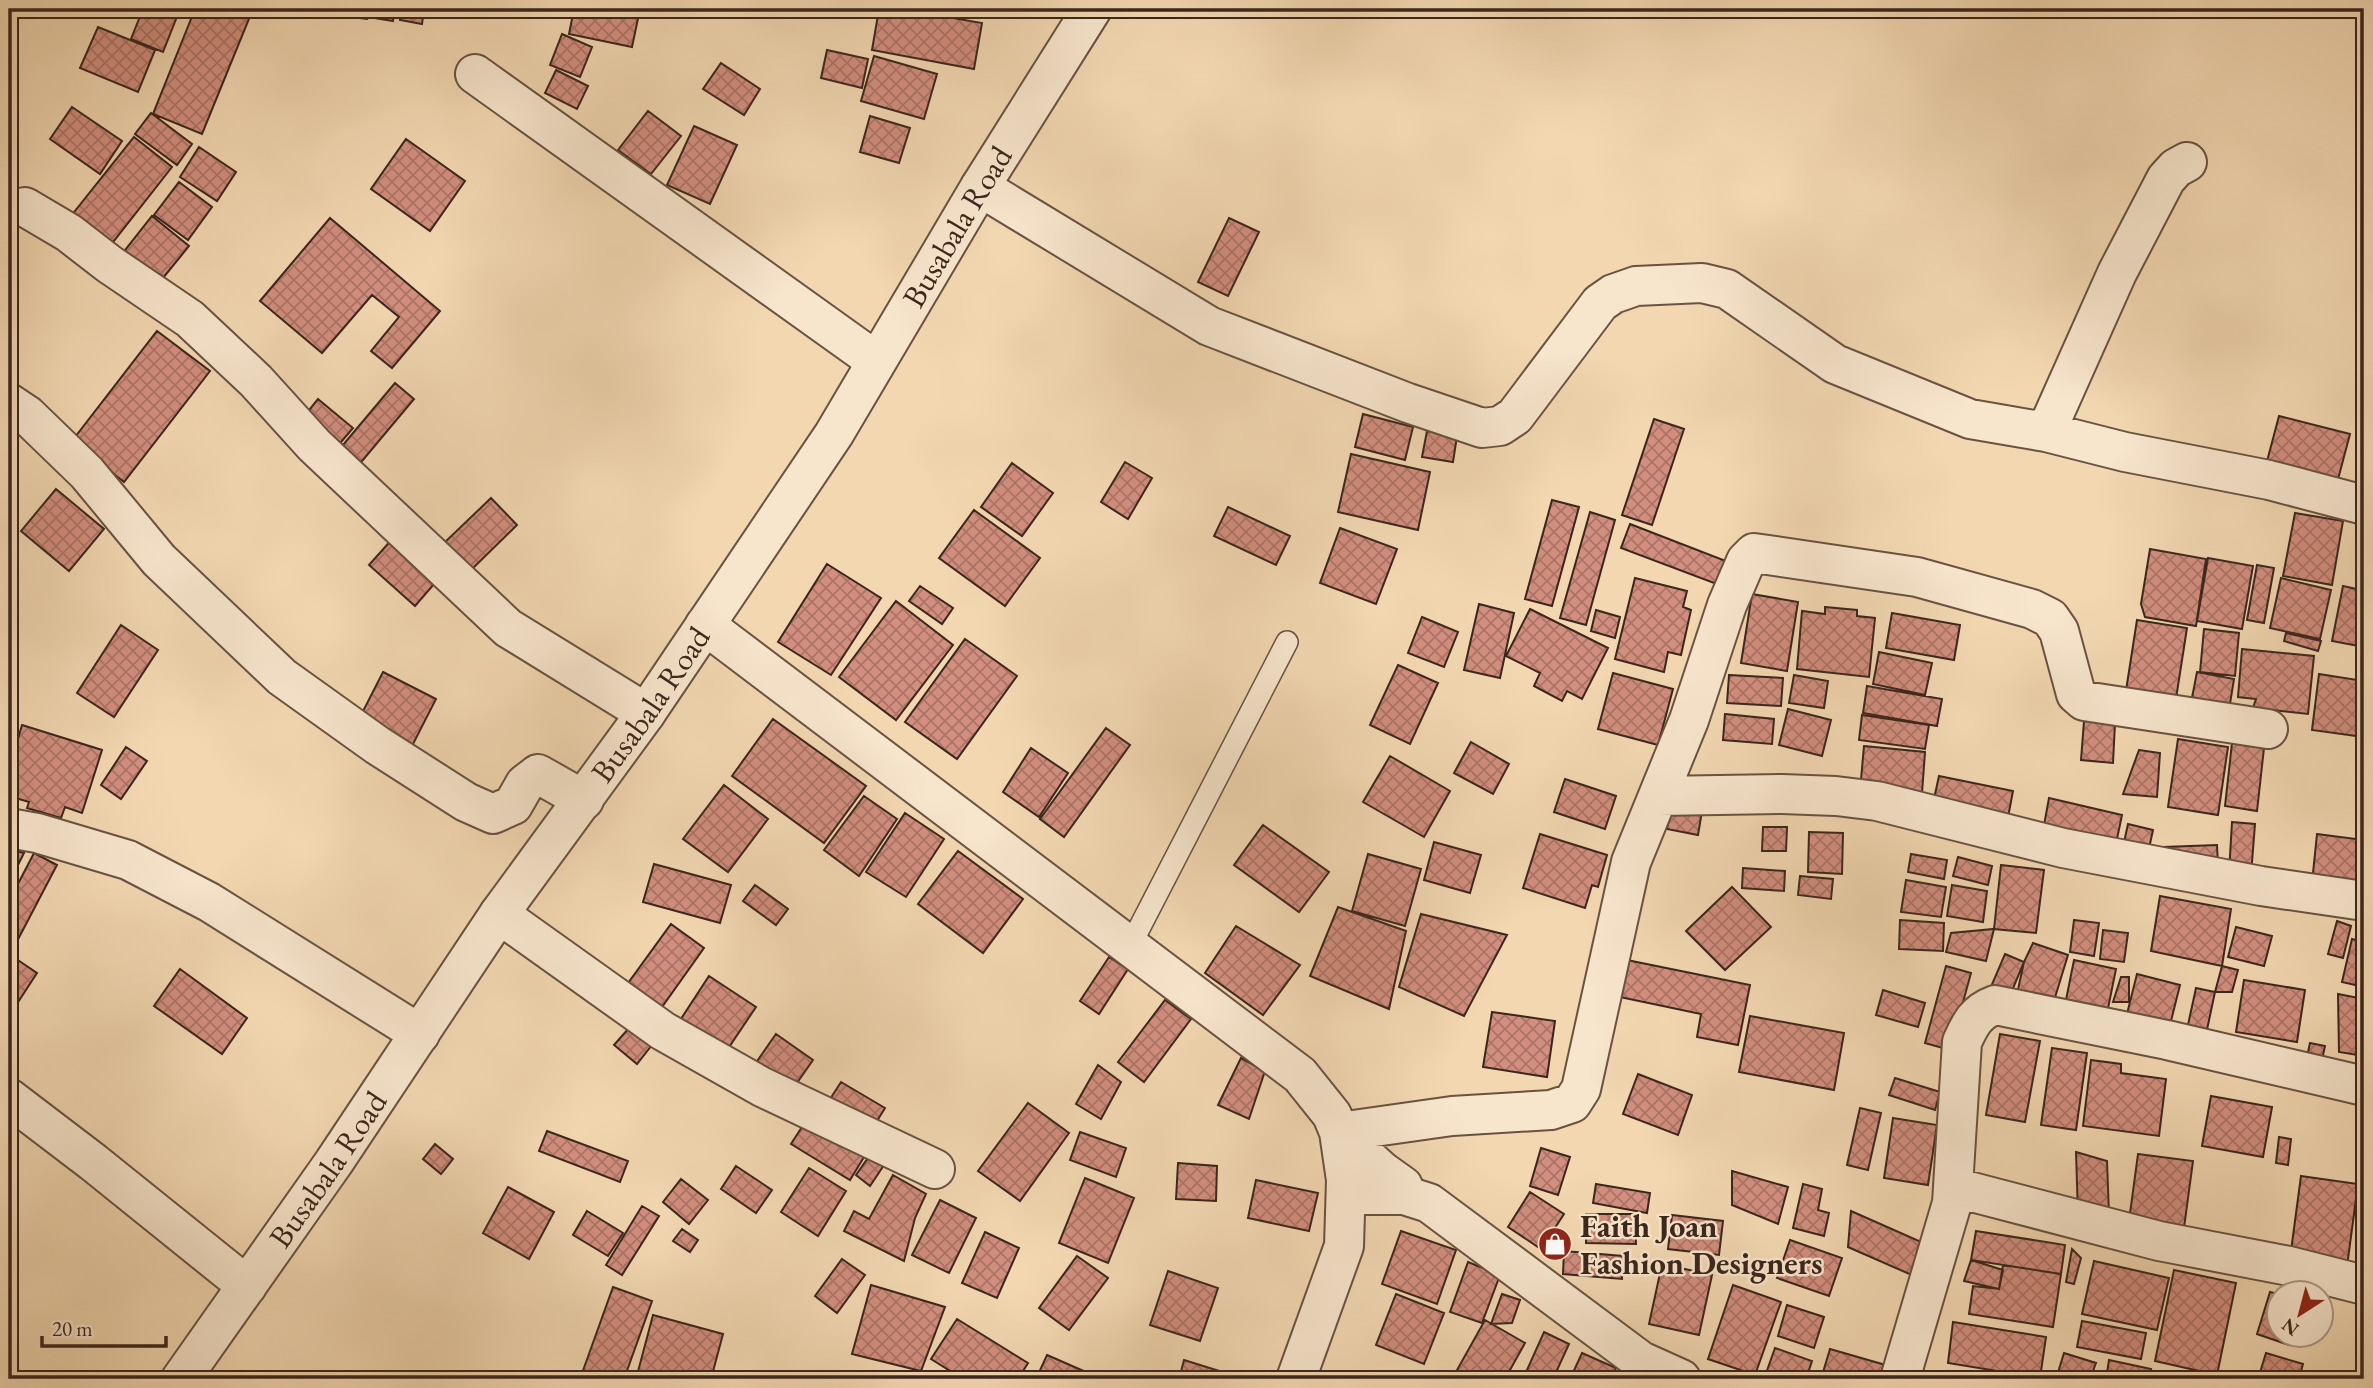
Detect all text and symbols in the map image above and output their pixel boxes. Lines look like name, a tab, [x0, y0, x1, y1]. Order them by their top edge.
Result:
street label: Busabala Road	[893, 137, 1022, 315]
street label: Busabala Road	[581, 617, 720, 791]
street label: Busabala Road	[259, 1082, 397, 1256]
place label: Faith Joan Fashion Designers	[1580, 1205, 1822, 1284]
shop icon: Faith Joan Fashion Designers	[1536, 1225, 1574, 1263]
north arrow	[2264, 1280, 2334, 1350]
scale bar	[42, 1304, 166, 1348]
text: N	[2276, 1312, 2304, 1342]
text: 20 m	[52, 1315, 93, 1342]

